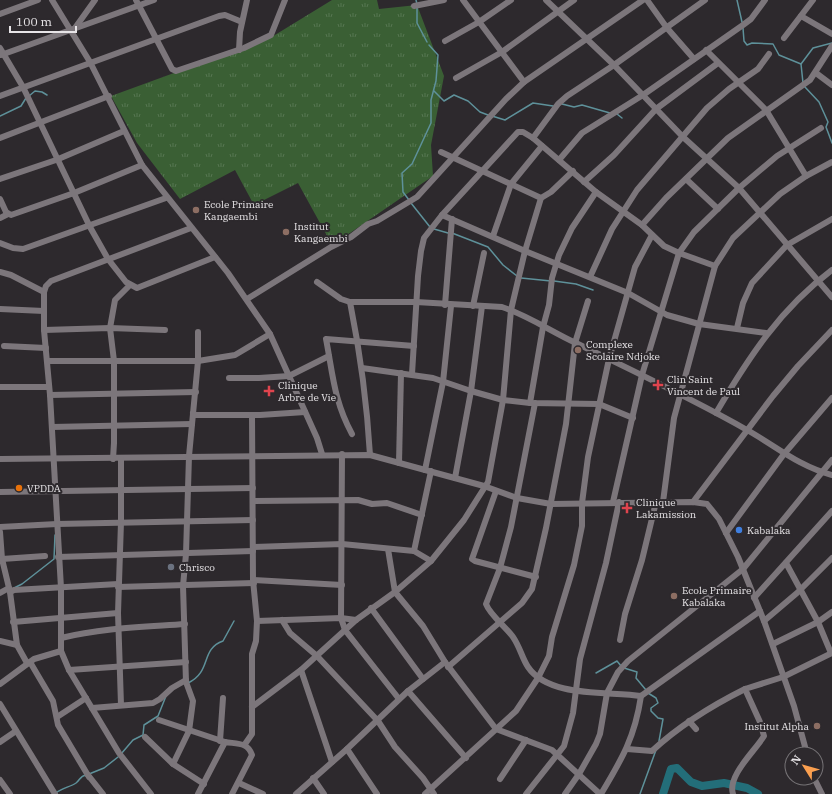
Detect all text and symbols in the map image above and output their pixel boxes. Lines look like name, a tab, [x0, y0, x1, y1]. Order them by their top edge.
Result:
scale bar	[10, 8, 76, 34]
text: 100 m	[16, 14, 52, 29]
place label: Ecole Primaire Kangaembi	[204, 198, 273, 223]
marker: Ecole Primaire Kangaembi	[191, 205, 201, 215]
place label: Institut Kangaembi	[294, 220, 348, 245]
marker: Institut Kangaembi	[281, 227, 291, 237]
place label: Complexe Scolaire Ndjoke	[586, 338, 660, 363]
marker: Complexe Scolaire Ndjoke	[573, 345, 583, 355]
place label: Clin Saint Vincent de Paul	[667, 373, 740, 398]
place label: Clinique Arbre de Vie	[278, 379, 336, 404]
marker: Clin Saint Vincent de Paul	[652, 379, 664, 391]
marker: Clinique Arbre de Vie	[263, 385, 275, 397]
place label: VPDDA	[27, 482, 61, 495]
marker: VPDDA	[14, 483, 24, 493]
place label: Clinique Lakamission	[636, 496, 697, 521]
marker: Clinique Lakamission	[621, 502, 633, 514]
place label: Kabalaka	[747, 524, 791, 537]
marker: Kabalaka	[734, 525, 744, 535]
place label: Chrisco	[179, 561, 215, 574]
marker: Chrisco	[166, 562, 176, 572]
place label: Ecole Primaire Kabalaka	[682, 584, 751, 609]
marker: Ecole Primaire Kabalaka	[669, 591, 679, 601]
place label: Institut Alpha	[745, 720, 810, 733]
marker: Institut Alpha	[812, 721, 822, 731]
north arrow	[784, 746, 824, 786]
text: N	[788, 752, 804, 768]

